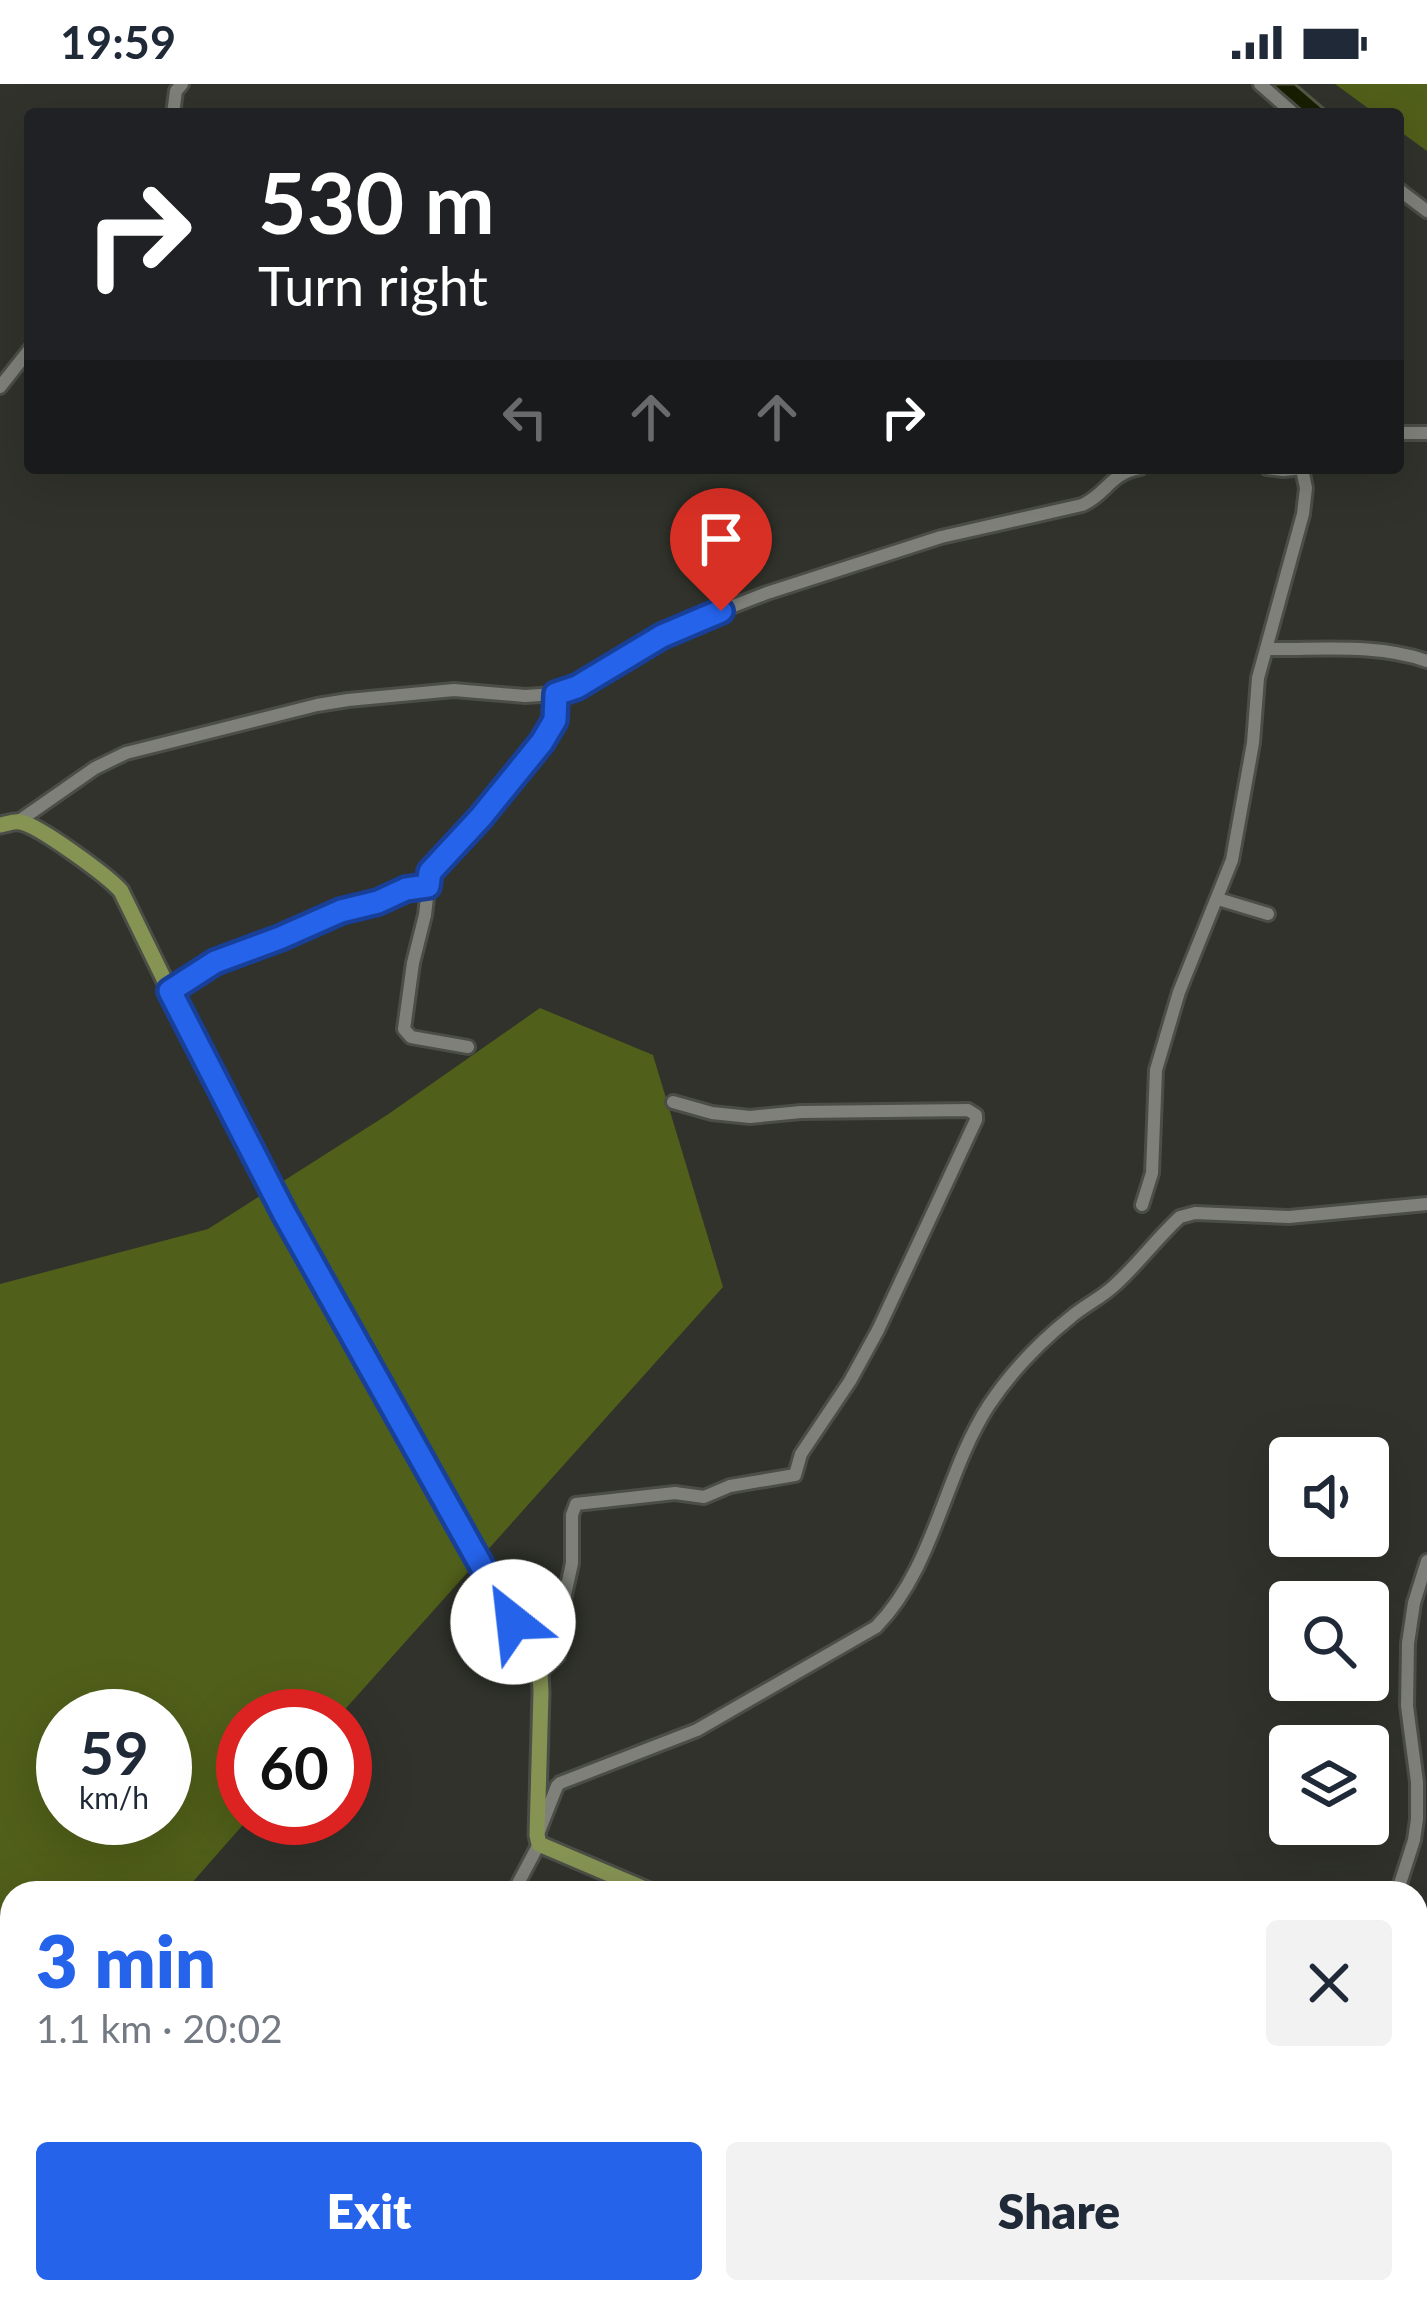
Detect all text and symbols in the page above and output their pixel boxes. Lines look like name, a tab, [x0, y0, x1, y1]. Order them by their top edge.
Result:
text: 19:59	[60, 15, 176, 69]
text: 530 m	[258, 151, 495, 252]
icon: right	[60, 156, 216, 312]
text: Turn right	[258, 253, 488, 318]
icon: left	[492, 384, 558, 450]
icon: ahead	[618, 384, 684, 450]
icon: ahead	[744, 384, 810, 450]
icon: right	[870, 384, 936, 450]
pin	[670, 488, 772, 611]
icon: arrive	[688, 506, 754, 572]
map controls	[1269, 1437, 1389, 1845]
button: sound	[1269, 1437, 1389, 1557]
position arrow	[450, 1559, 576, 1685]
button: search	[1269, 1581, 1389, 1701]
speed limit sign: 60	[216, 1689, 372, 1845]
text: 59	[79, 1716, 149, 1788]
button: layers	[1269, 1725, 1389, 1845]
text: km/h	[79, 1779, 149, 1815]
text: 3 min	[36, 1917, 216, 2003]
button: close	[1266, 1920, 1392, 2046]
text: 1.1 km · 20:02	[36, 2005, 283, 2051]
button: Exit	[36, 2142, 702, 2280]
button: Share	[726, 2142, 1392, 2280]

